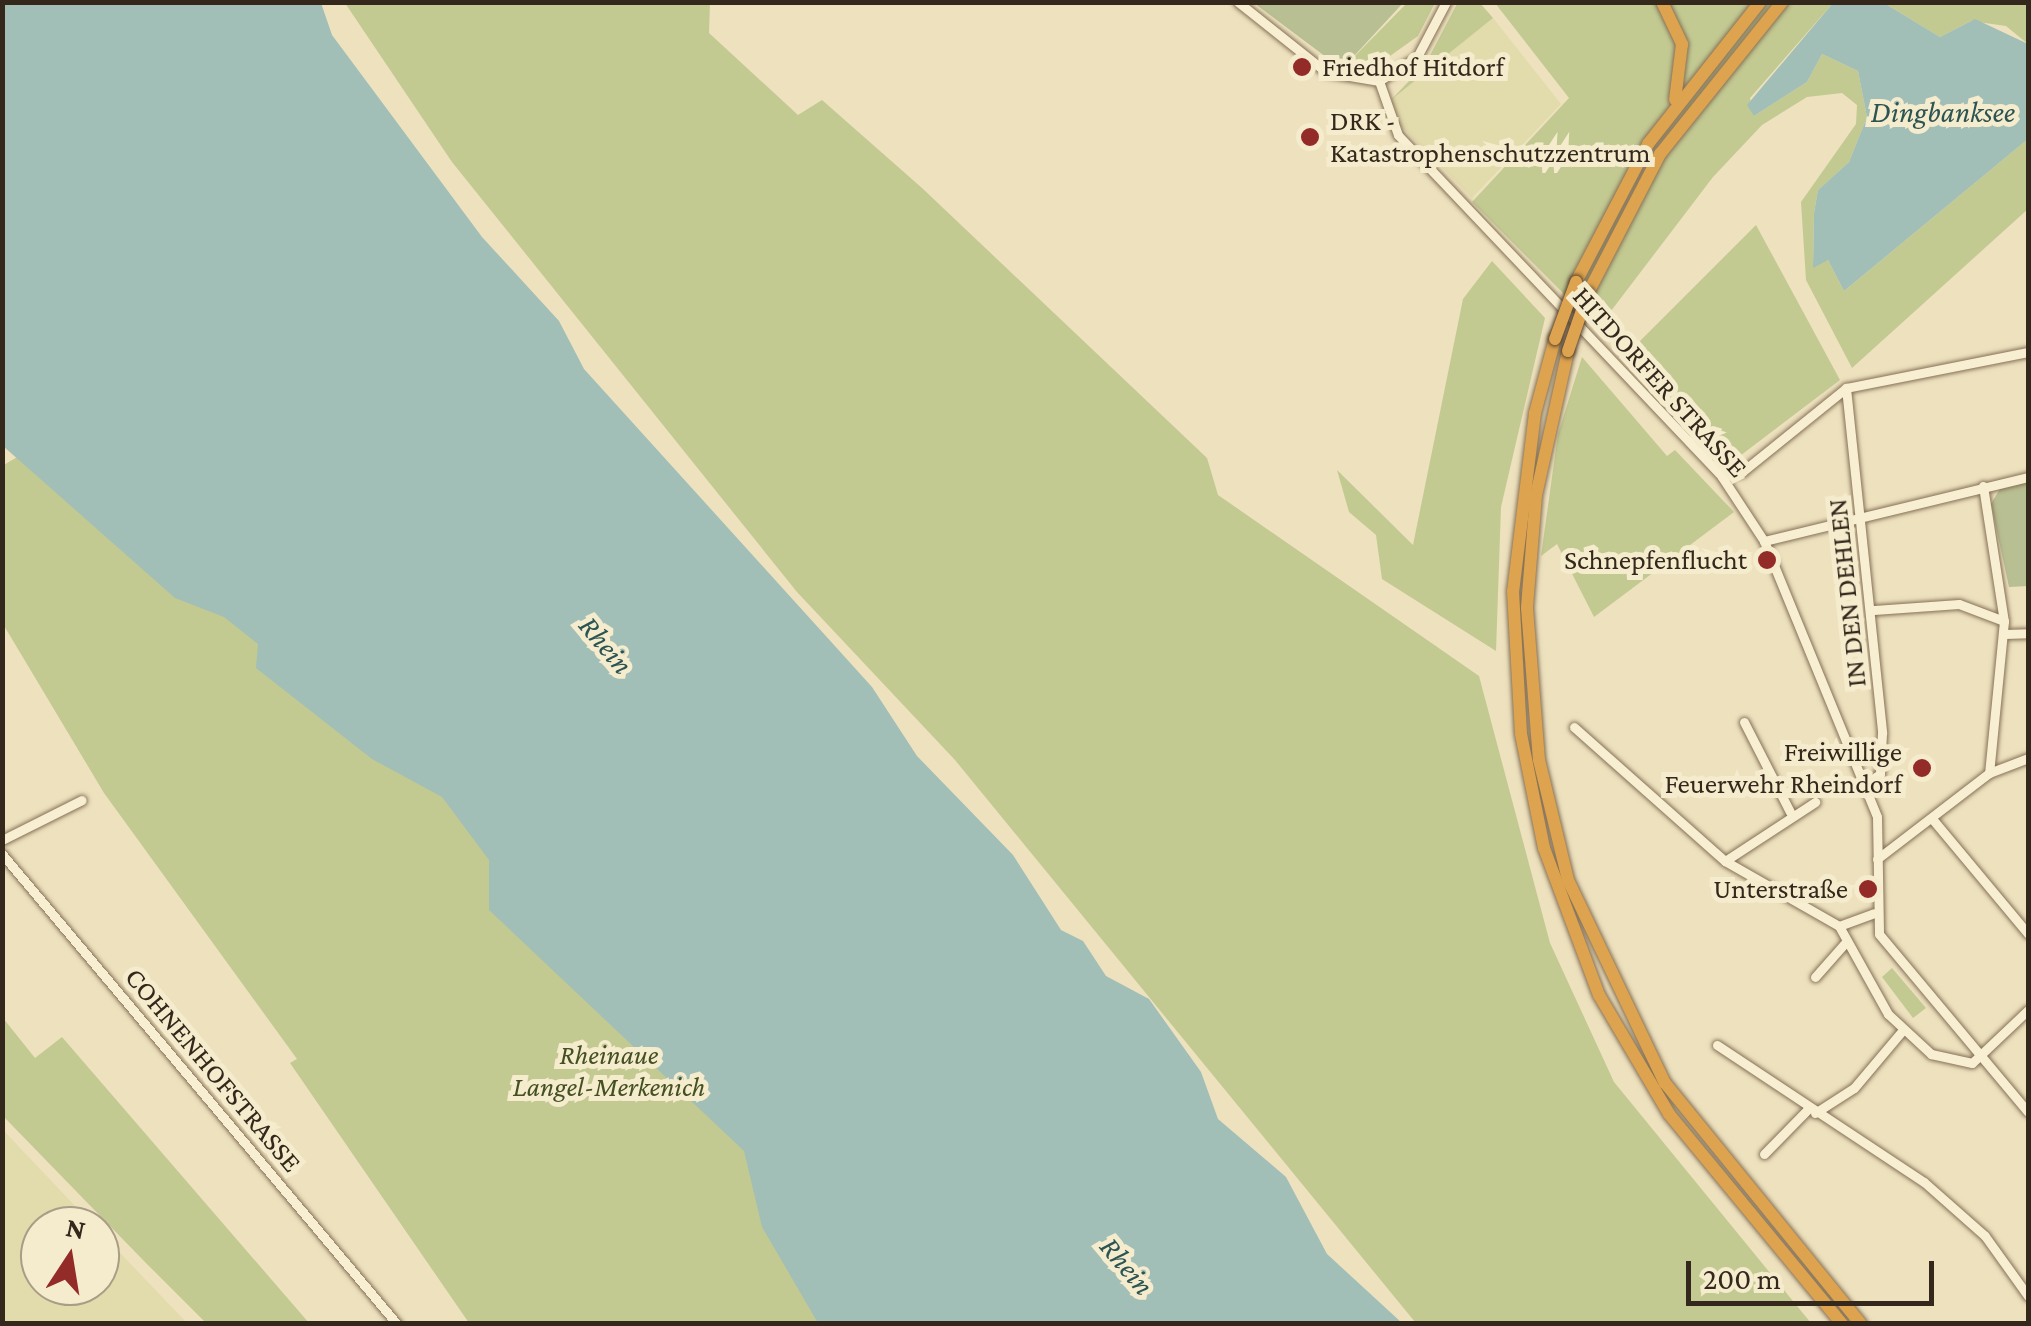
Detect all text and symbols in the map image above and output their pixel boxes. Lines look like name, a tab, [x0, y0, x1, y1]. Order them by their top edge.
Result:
place label: Friedhof Hitdorf	[1322, 50, 1504, 84]
marker: Friedhof Hitdorf	[1291, 56, 1313, 78]
water label: Dingbanksee	[1871, 94, 2015, 130]
place label: DRK - Katastrophenschutzzentrum	[1330, 104, 1651, 170]
marker: DRK - Katastrophenschutzzentrum	[1299, 126, 1321, 148]
street label: HITDORFER STRASSE	[1566, 280, 1754, 484]
street label: IN DEN DEHLEN	[1820, 497, 1874, 689]
place label: Schnepfenflucht	[1564, 543, 1747, 577]
marker: Schnepfenflucht	[1756, 549, 1778, 571]
water label: Rhein	[571, 608, 641, 682]
place label: Freiwillige Feuerwehr Rheindorf	[1664, 735, 1902, 801]
marker: Freiwillige Feuerwehr Rheindorf	[1911, 757, 1933, 779]
place label: Unterstraße	[1713, 872, 1848, 906]
marker: Unterstraße	[1857, 878, 1879, 900]
street label: COHNENHOFSTRASSE	[118, 961, 308, 1179]
park label: Rheinaue Langel-Merkenich	[513, 1038, 705, 1104]
north arrow	[20, 1206, 120, 1306]
text: N	[63, 1211, 88, 1245]
water label: Rhein	[1092, 1229, 1162, 1303]
scale bar	[1691, 1241, 1938, 1303]
text: 200 m	[1703, 1262, 1781, 1295]

